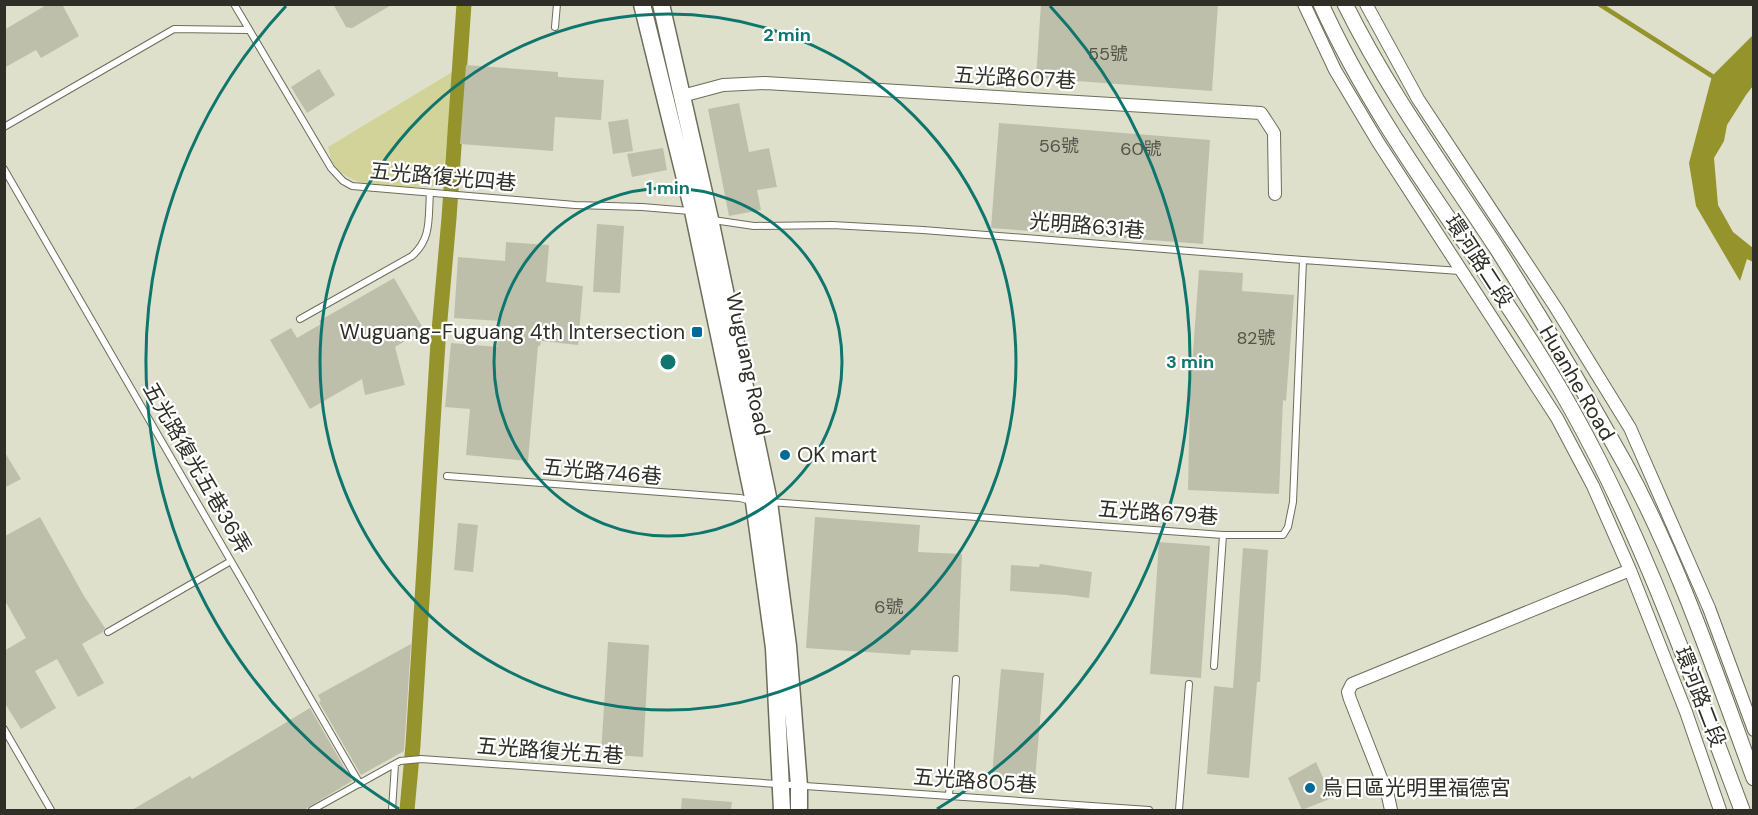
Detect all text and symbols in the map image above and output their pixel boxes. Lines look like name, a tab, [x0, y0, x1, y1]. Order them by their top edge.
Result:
text: 2 min	[763, 23, 811, 47]
house number: 55號	[1088, 42, 1128, 66]
street label: 五光路607巷	[953, 61, 1077, 95]
house number: 56號	[1039, 134, 1079, 158]
house number: 60號	[1120, 137, 1162, 161]
street label: 五光路復光四巷	[369, 157, 517, 197]
text: 1 min	[646, 176, 690, 200]
street label: 光明路631巷	[1028, 207, 1146, 245]
street label: 環河路二段	[1439, 209, 1519, 313]
street label: Wuguang Road	[719, 290, 777, 438]
place label: Wuguang-Fuguang 4th Intersection	[340, 318, 685, 346]
street label: Huanhe Road	[1533, 320, 1621, 446]
marker: Wuguang-Fuguang 4th Intersection	[690, 325, 704, 339]
house number: 82號	[1236, 326, 1276, 350]
text: 3 min	[1166, 350, 1214, 374]
centre of rings	[658, 352, 678, 372]
street label: 五光路復光五巷36弄	[136, 377, 258, 559]
place label: OK mart	[797, 441, 877, 469]
marker: OK mart	[778, 448, 792, 462]
street label: 五光路746巷	[541, 453, 663, 491]
street label: 五光路679巷	[1097, 495, 1219, 531]
house number: 6號	[874, 595, 904, 619]
street label: 環河路二段	[1668, 643, 1732, 751]
street label: 五光路復光五巷	[476, 732, 624, 770]
street label: 五光路805巷	[912, 763, 1038, 799]
place label: 烏日區光明里福德宮	[1322, 774, 1511, 802]
marker: 烏日區光明里福德宮	[1303, 781, 1317, 795]

